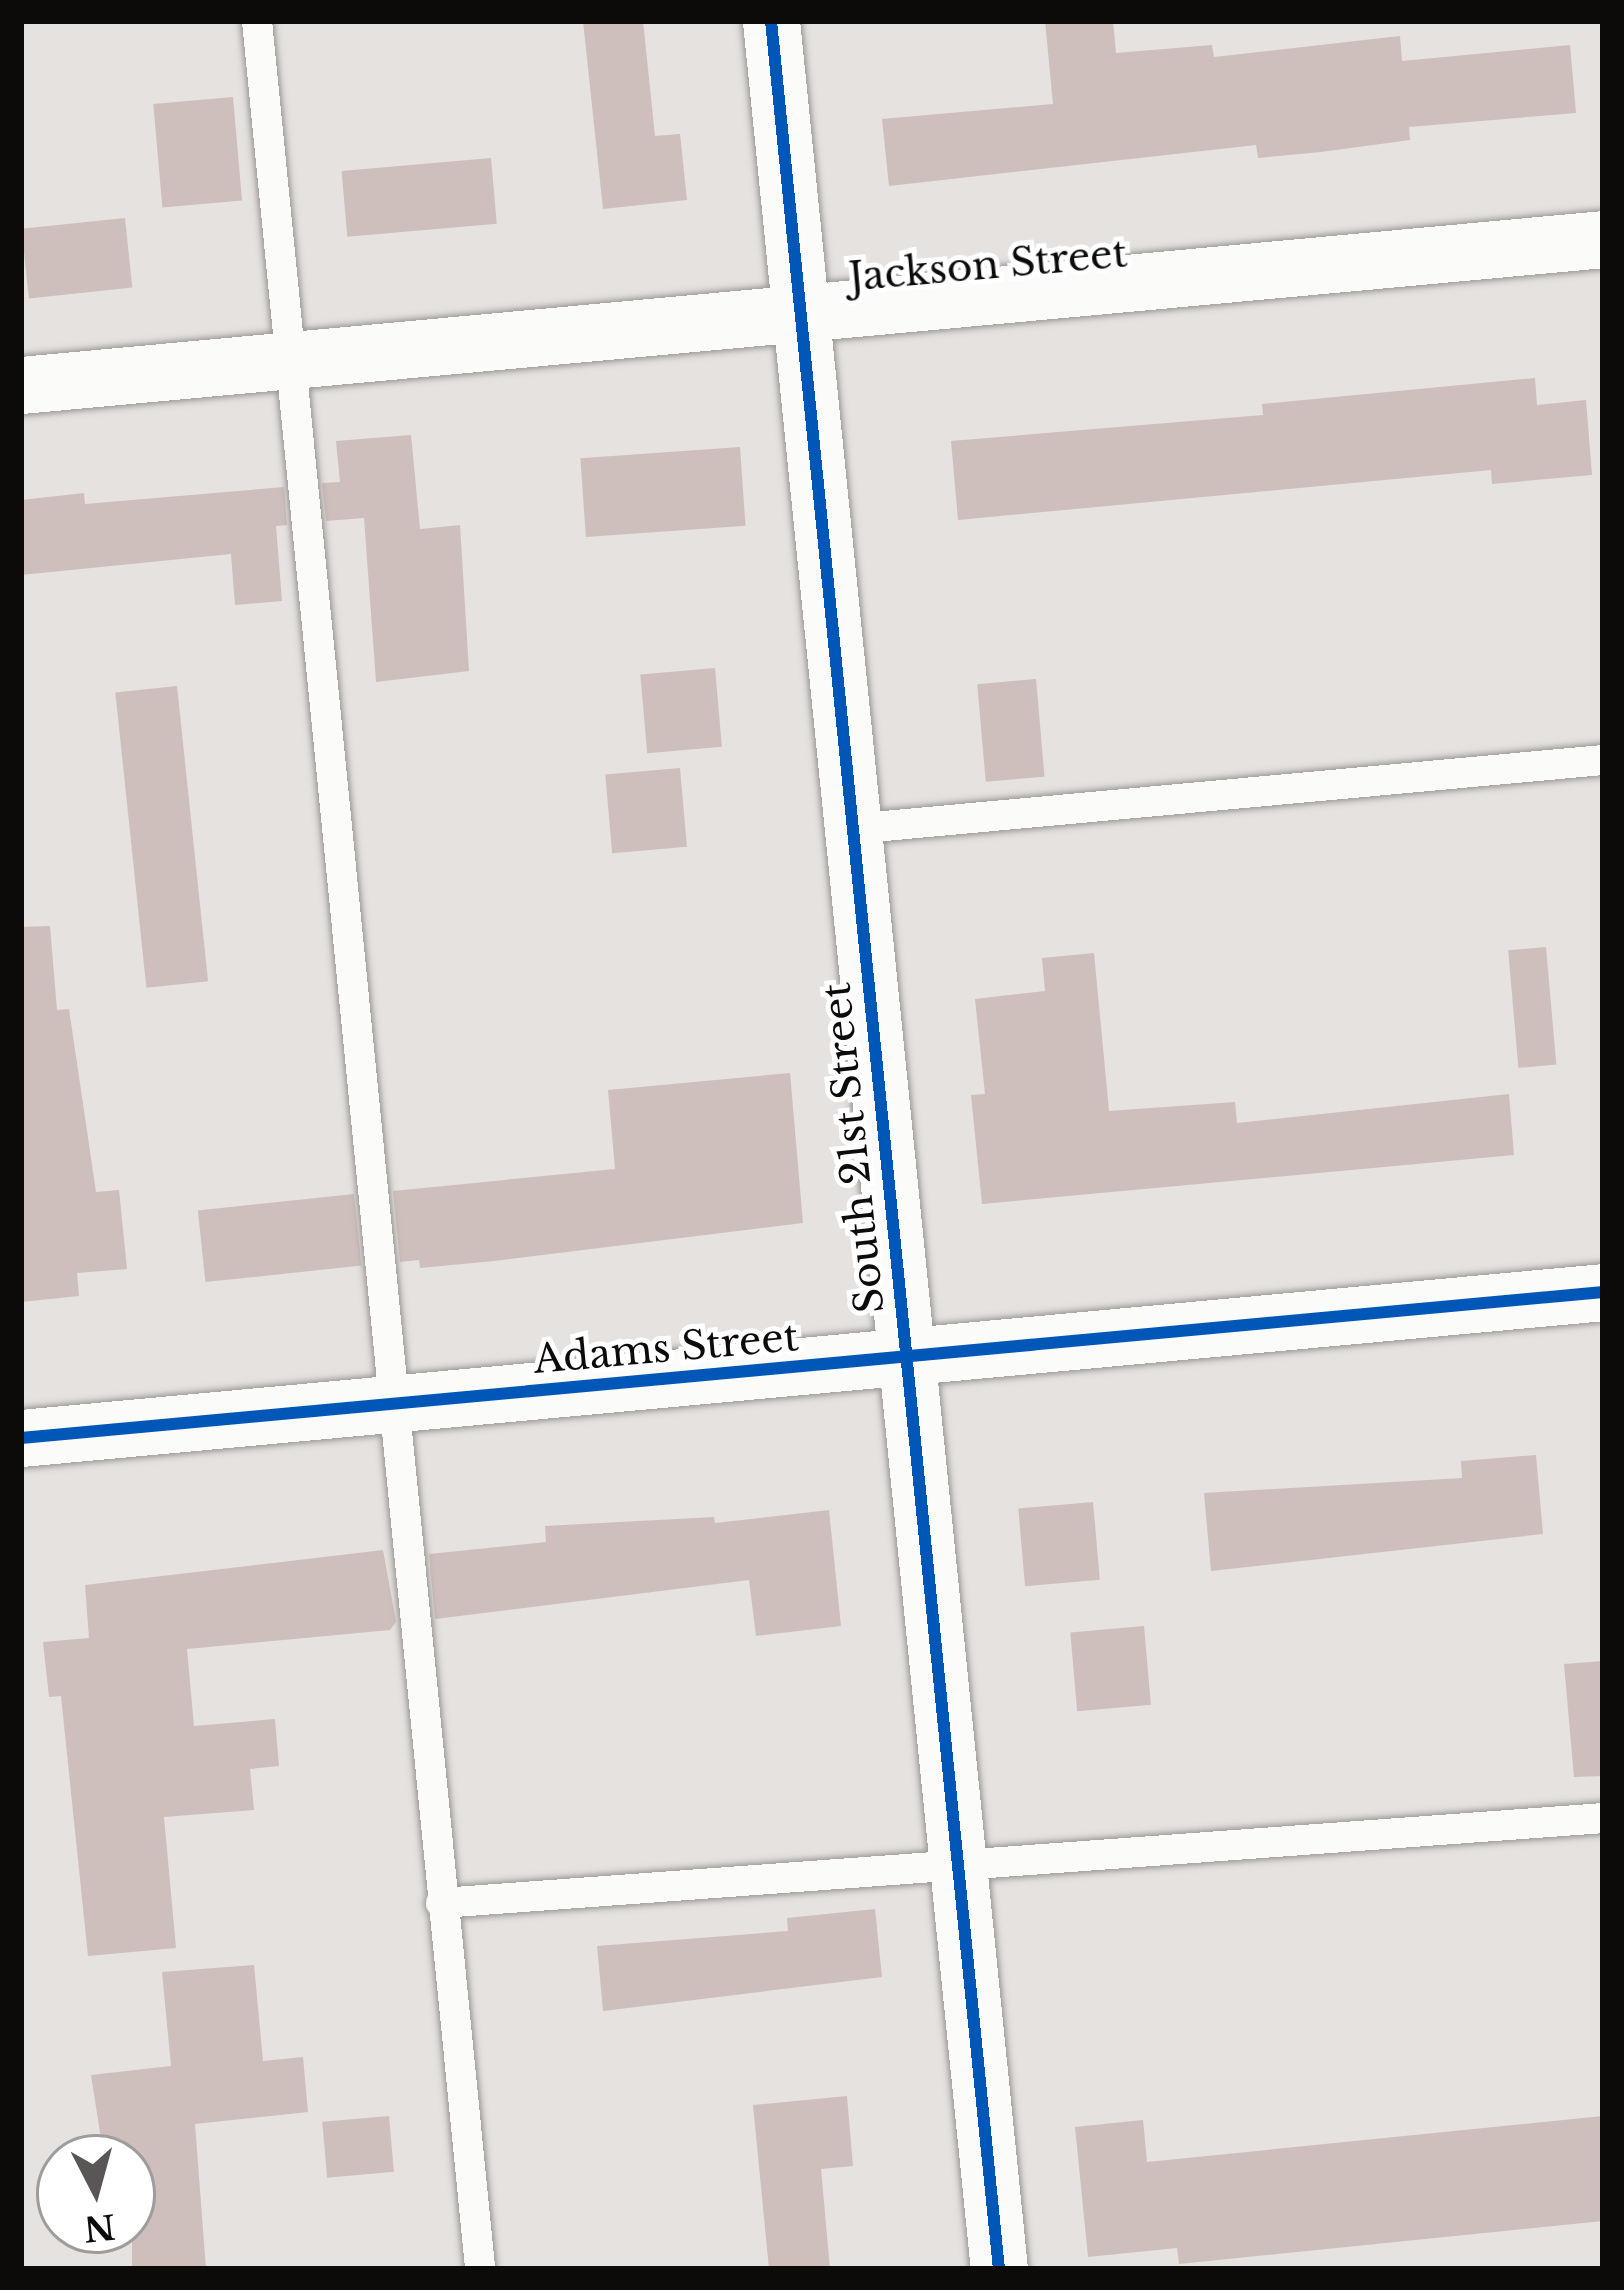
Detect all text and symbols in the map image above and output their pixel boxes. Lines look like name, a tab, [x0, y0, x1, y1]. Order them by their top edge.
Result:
street label: Jackson Street	[847, 231, 1129, 301]
street label: South 21st Street	[813, 980, 895, 1316]
street label: Adams Street	[532, 1314, 800, 1384]
north arrow	[36, 2134, 156, 2254]
text: N	[82, 2205, 117, 2249]

